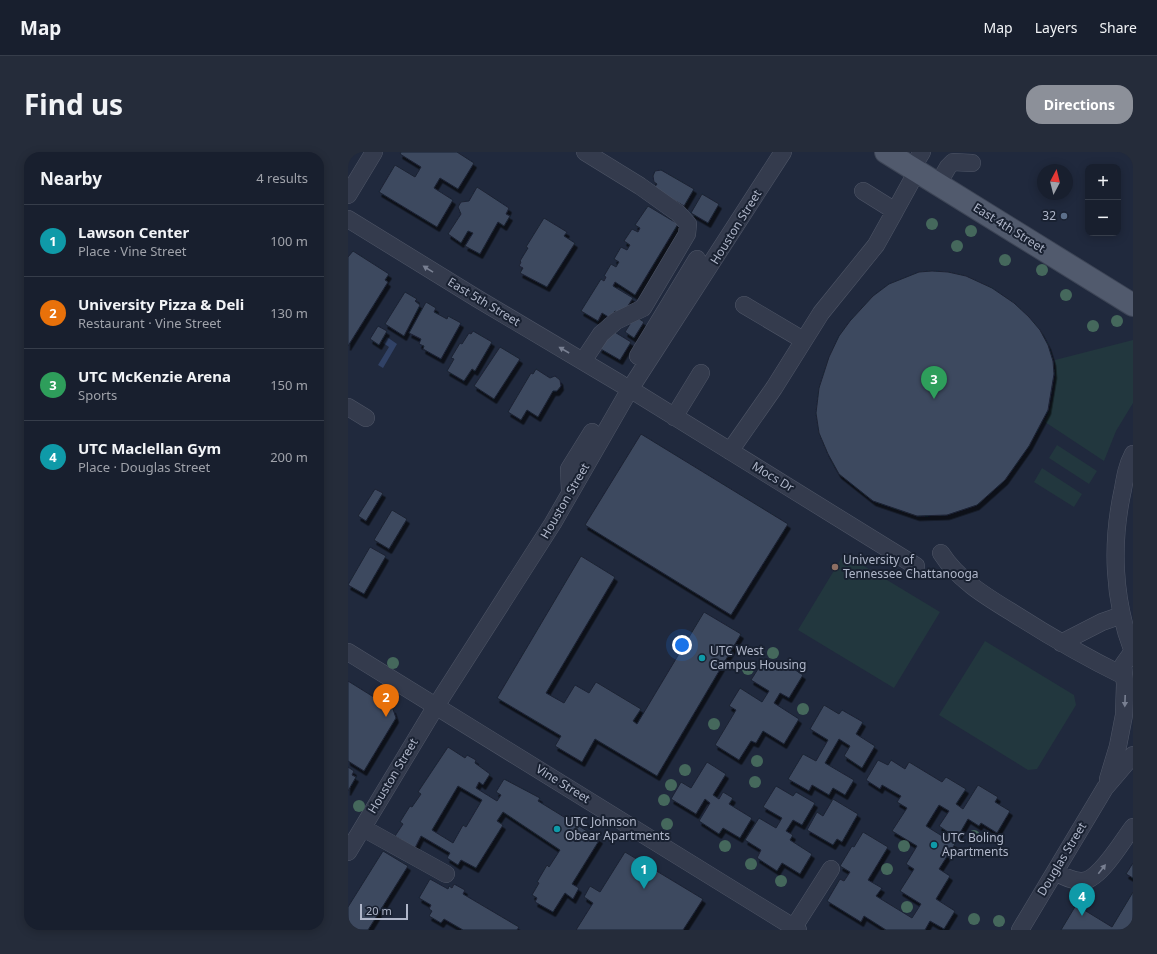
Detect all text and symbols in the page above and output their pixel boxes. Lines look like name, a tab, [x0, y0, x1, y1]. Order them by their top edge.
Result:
text: Map	[20, 15, 61, 41]
text: Map	[984, 18, 1013, 37]
text: Layers	[1035, 18, 1077, 37]
text: Share	[1099, 18, 1137, 37]
text: Find us	[24, 85, 123, 123]
button: Directions	[1026, 85, 1133, 124]
north arrow	[1037, 164, 1073, 200]
map controls	[1085, 164, 1121, 236]
button: +	[1085, 164, 1121, 200]
text: Nearby	[40, 167, 102, 190]
text: 4 results	[256, 169, 308, 187]
street label: Houston Street	[706, 186, 766, 267]
street label: East 4th Street	[970, 199, 1049, 257]
button: −	[1085, 200, 1121, 236]
place label: 32	[1042, 207, 1056, 224]
marker: 32	[1059, 211, 1069, 221]
text: Lawson Center	[78, 222, 189, 242]
text: 1	[49, 232, 57, 250]
text: 100 m	[270, 232, 308, 250]
text: Place · Vine Street	[78, 242, 187, 260]
one-way arrow	[422, 265, 434, 272]
street label: East 5th Street	[445, 273, 524, 330]
text: University Pizza & Deli	[78, 294, 244, 314]
text: 2	[49, 304, 57, 322]
text: 130 m	[270, 304, 308, 322]
text: Restaurant · Vine Street	[78, 314, 221, 332]
one-way arrow	[558, 346, 570, 353]
text: UTC McKenzie Arena	[78, 366, 231, 386]
pin: 3	[921, 366, 947, 399]
text: 3	[49, 376, 57, 394]
text: 150 m	[270, 376, 308, 394]
text: Sports	[78, 386, 117, 404]
text: UTC Maclellan Gym	[78, 438, 221, 458]
text: 4	[49, 448, 57, 466]
text: 200 m	[270, 448, 308, 466]
street label: Mocs Dr	[749, 457, 798, 496]
text: Place · Douglas Street	[78, 458, 210, 476]
street label: Houston Street	[536, 459, 593, 542]
place label: University of Tennessee Chattanooga	[843, 551, 979, 582]
marker: University of Tennessee Chattanooga	[830, 562, 840, 572]
your location	[672, 635, 692, 655]
place label: UTC West Campus Housing	[710, 642, 806, 673]
marker: UTC West Campus Housing	[697, 653, 707, 663]
pin: 2	[373, 684, 399, 717]
one-way arrow	[1122, 695, 1128, 708]
street label: Houston Street	[363, 734, 422, 817]
street label: Vine Street	[533, 760, 594, 807]
place label: UTC Johnson Obear Apartments	[565, 813, 670, 844]
street label: Douglas Street	[1033, 818, 1091, 899]
marker: UTC Johnson Obear Apartments	[552, 824, 562, 834]
place label: UTC Boling Apartments	[942, 829, 1009, 860]
marker: UTC Boling Apartments	[929, 840, 939, 850]
pin: 1	[631, 856, 657, 889]
one-way arrow	[1098, 863, 1106, 874]
pin: 4	[1069, 883, 1095, 916]
scale bar	[360, 902, 408, 921]
text: 20 m	[366, 903, 392, 918]

